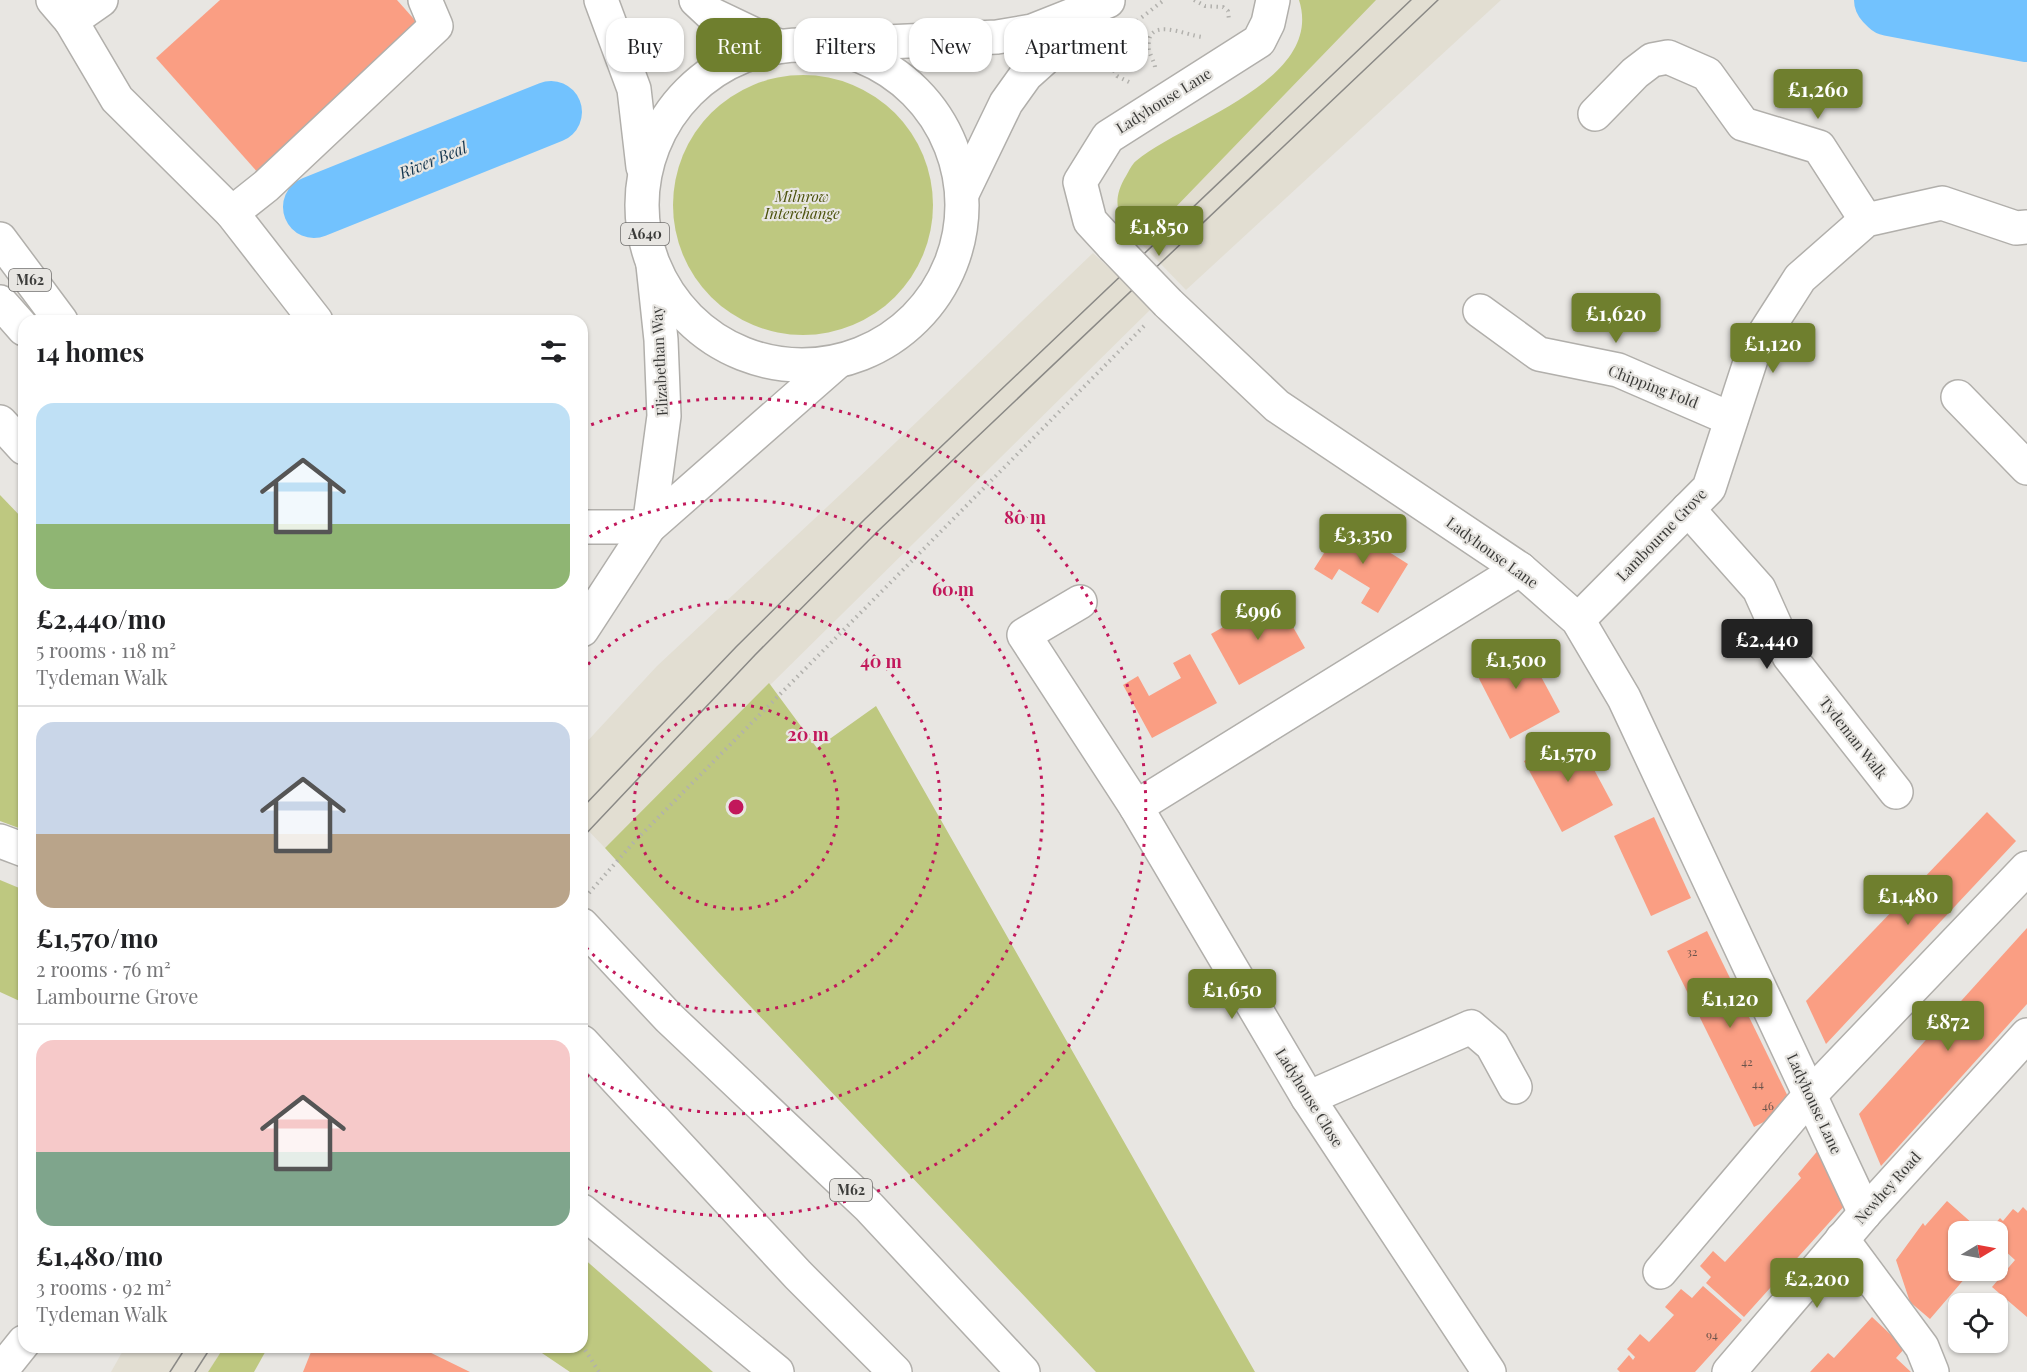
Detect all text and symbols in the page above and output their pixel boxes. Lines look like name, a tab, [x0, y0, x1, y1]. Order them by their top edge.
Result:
chip: Buy	[606, 18, 684, 72]
chip: Rent	[696, 18, 782, 72]
chip: Filters	[794, 18, 897, 72]
chip: New	[909, 18, 992, 72]
chip: Apartment	[1004, 18, 1148, 72]
street label: Ladyhouse Lane	[1112, 63, 1215, 137]
pin: £1,260	[1769, 69, 1867, 120]
text: £1,260	[1788, 75, 1848, 102]
water label: River Beal	[395, 136, 470, 183]
park label: Milnrow Interchange	[763, 186, 840, 223]
pin: £1,850	[1110, 206, 1208, 257]
text: £1,850	[1129, 212, 1189, 239]
road number: A640	[621, 223, 669, 245]
road number: M62	[9, 269, 51, 291]
pin: £1,620	[1567, 293, 1665, 344]
text: £1,620	[1586, 299, 1646, 326]
street label: Elizabethan Way	[646, 305, 672, 417]
pin: £1,120	[1724, 323, 1822, 374]
text: £1,120	[1744, 329, 1802, 356]
text: 14 homes	[36, 334, 144, 369]
icon: filters	[537, 335, 570, 368]
street label: Chipping Fold	[1605, 360, 1702, 413]
icon: home	[249, 442, 357, 550]
street label: Lambourne Grove	[1612, 484, 1711, 585]
text: 80 m	[1004, 505, 1047, 529]
street label: Ladyhouse Lane	[1443, 512, 1542, 592]
pin: £3,350	[1314, 514, 1412, 565]
text: £3,350	[1333, 520, 1393, 547]
text: 60 m	[932, 577, 975, 601]
pin: £996	[1222, 590, 1294, 641]
text: £996	[1235, 596, 1281, 623]
text: £2,440/mo	[36, 601, 166, 636]
pin: £2,440	[1718, 619, 1816, 670]
text: £2,440	[1735, 625, 1799, 652]
text: 5 rooms · 118 m²	[36, 636, 176, 663]
pin: £1,500	[1467, 639, 1565, 690]
text: £1,500	[1486, 645, 1546, 672]
text: 40 m	[860, 649, 903, 673]
text: Tydeman Walk	[36, 663, 168, 690]
street label: Tydeman Walk	[1815, 692, 1893, 783]
text: 20 m	[787, 722, 829, 746]
pin: £1,570	[1519, 732, 1617, 783]
text: £1,570	[1539, 738, 1597, 765]
icon: home	[249, 761, 357, 869]
centre of rings	[726, 797, 746, 817]
pin: £1,480	[1859, 875, 1957, 926]
text: £1,480	[1878, 881, 1938, 908]
text: £1,570/mo	[36, 920, 158, 955]
house number: 32	[1686, 943, 1698, 959]
text: 2 rooms · 76 m²	[36, 955, 171, 982]
pin: £1,650	[1183, 969, 1281, 1020]
text: £1,650	[1202, 975, 1262, 1002]
pin: £1,120	[1681, 978, 1779, 1029]
text: Lambourne Grove	[36, 982, 198, 1009]
text: £1,120	[1701, 984, 1759, 1011]
pin: £872	[1912, 1001, 1984, 1052]
text: £872	[1926, 1007, 1970, 1034]
street label: Ladyhouse Close	[1271, 1044, 1348, 1151]
street label: Ladyhouse Lane	[1783, 1050, 1847, 1157]
house number: 42	[1741, 1053, 1753, 1069]
house number: 44	[1752, 1075, 1764, 1091]
icon: home	[249, 1079, 357, 1187]
house number: 46	[1762, 1097, 1774, 1113]
street label: Newhey Road	[1850, 1147, 1925, 1228]
road number: M62	[830, 1179, 872, 1201]
north arrow	[1948, 1221, 2008, 1281]
map controls	[1948, 1221, 2008, 1353]
text: £1,480/mo	[36, 1238, 163, 1273]
pin: £2,200	[1768, 1258, 1866, 1309]
text: £2,200	[1784, 1264, 1850, 1291]
text: 3 rooms · 92 m²	[36, 1273, 172, 1300]
button: locate	[1948, 1293, 2008, 1353]
text: Tydeman Walk	[36, 1300, 168, 1327]
house number: 94	[1706, 1326, 1718, 1342]

